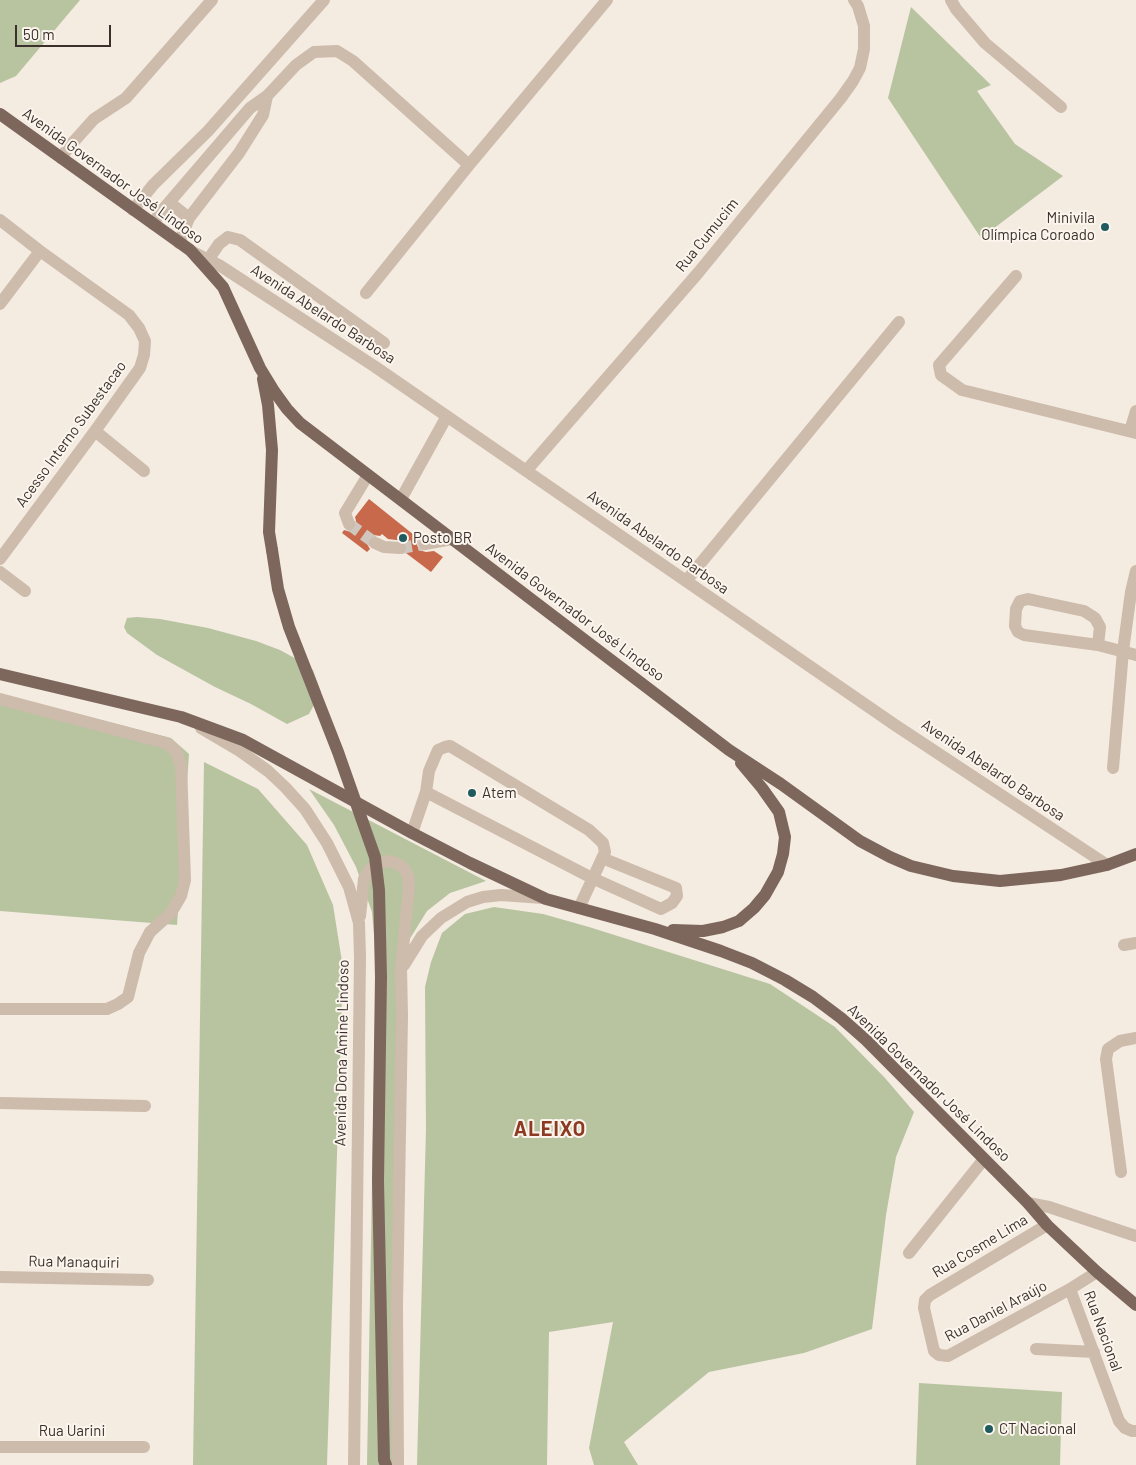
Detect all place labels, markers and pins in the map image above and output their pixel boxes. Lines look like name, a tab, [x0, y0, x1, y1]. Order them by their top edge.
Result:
place label: Minivila Olímpica Coroado	[981, 209, 1095, 244]
marker: Minivila Olímpica Coroado	[1099, 221, 1111, 233]
place label: Posto BR	[413, 529, 472, 547]
marker: Posto BR	[397, 532, 409, 544]
place label: Atem	[482, 784, 517, 802]
marker: Atem	[466, 787, 478, 799]
place label: CT Nacional	[999, 1420, 1076, 1438]
marker: CT Nacional	[983, 1423, 995, 1435]

